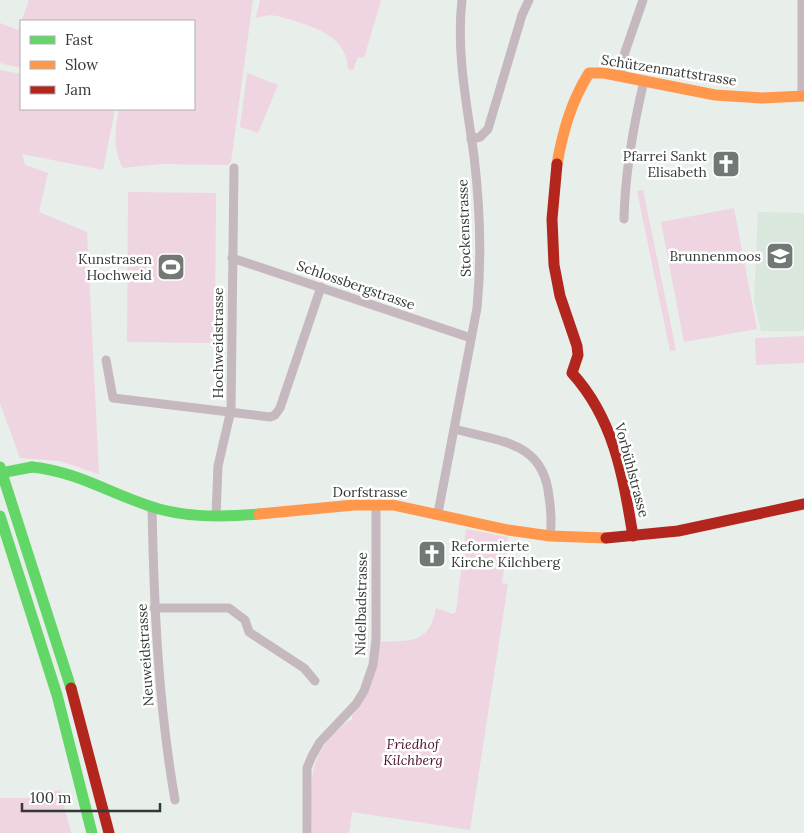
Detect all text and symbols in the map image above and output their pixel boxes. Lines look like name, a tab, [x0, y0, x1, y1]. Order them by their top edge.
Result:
legend	[20, 20, 195, 110]
text: Fast	[65, 30, 93, 49]
street label: Schützenmattstrasse	[600, 50, 738, 90]
text: Slow	[65, 55, 98, 74]
text: Jam	[64, 80, 92, 99]
place label: Pfarrei Sankt Elisabeth	[623, 147, 708, 181]
church icon: Pfarrei Sankt Elisabeth	[711, 149, 741, 179]
street label: Stockenstrasse	[453, 178, 475, 277]
school or university icon: Brunnenmoos	[765, 241, 795, 271]
place label: Brunnenmoos	[670, 247, 761, 265]
place label: Kunstrasen Hochweid	[78, 250, 152, 284]
sports icon: Kunstrasen Hochweid	[156, 252, 186, 282]
street label: Schlossbergstrasse	[295, 256, 418, 314]
street label: Hochweidstrasse	[209, 287, 227, 399]
street label: Vorbühlstrasse	[610, 420, 653, 520]
street label: Dorfstrasse	[332, 483, 408, 501]
place label: Reformierte Kirche Kilchberg	[451, 537, 560, 571]
church icon: Reformierte Kirche Kilchberg	[417, 539, 447, 569]
street label: Nidelbadstrasse	[351, 552, 371, 656]
street label: Neuweidstrasse	[132, 603, 158, 707]
park label: Friedhof Kilchberg	[383, 735, 443, 769]
scale bar	[22, 780, 160, 812]
text: 100 m	[30, 788, 71, 807]

